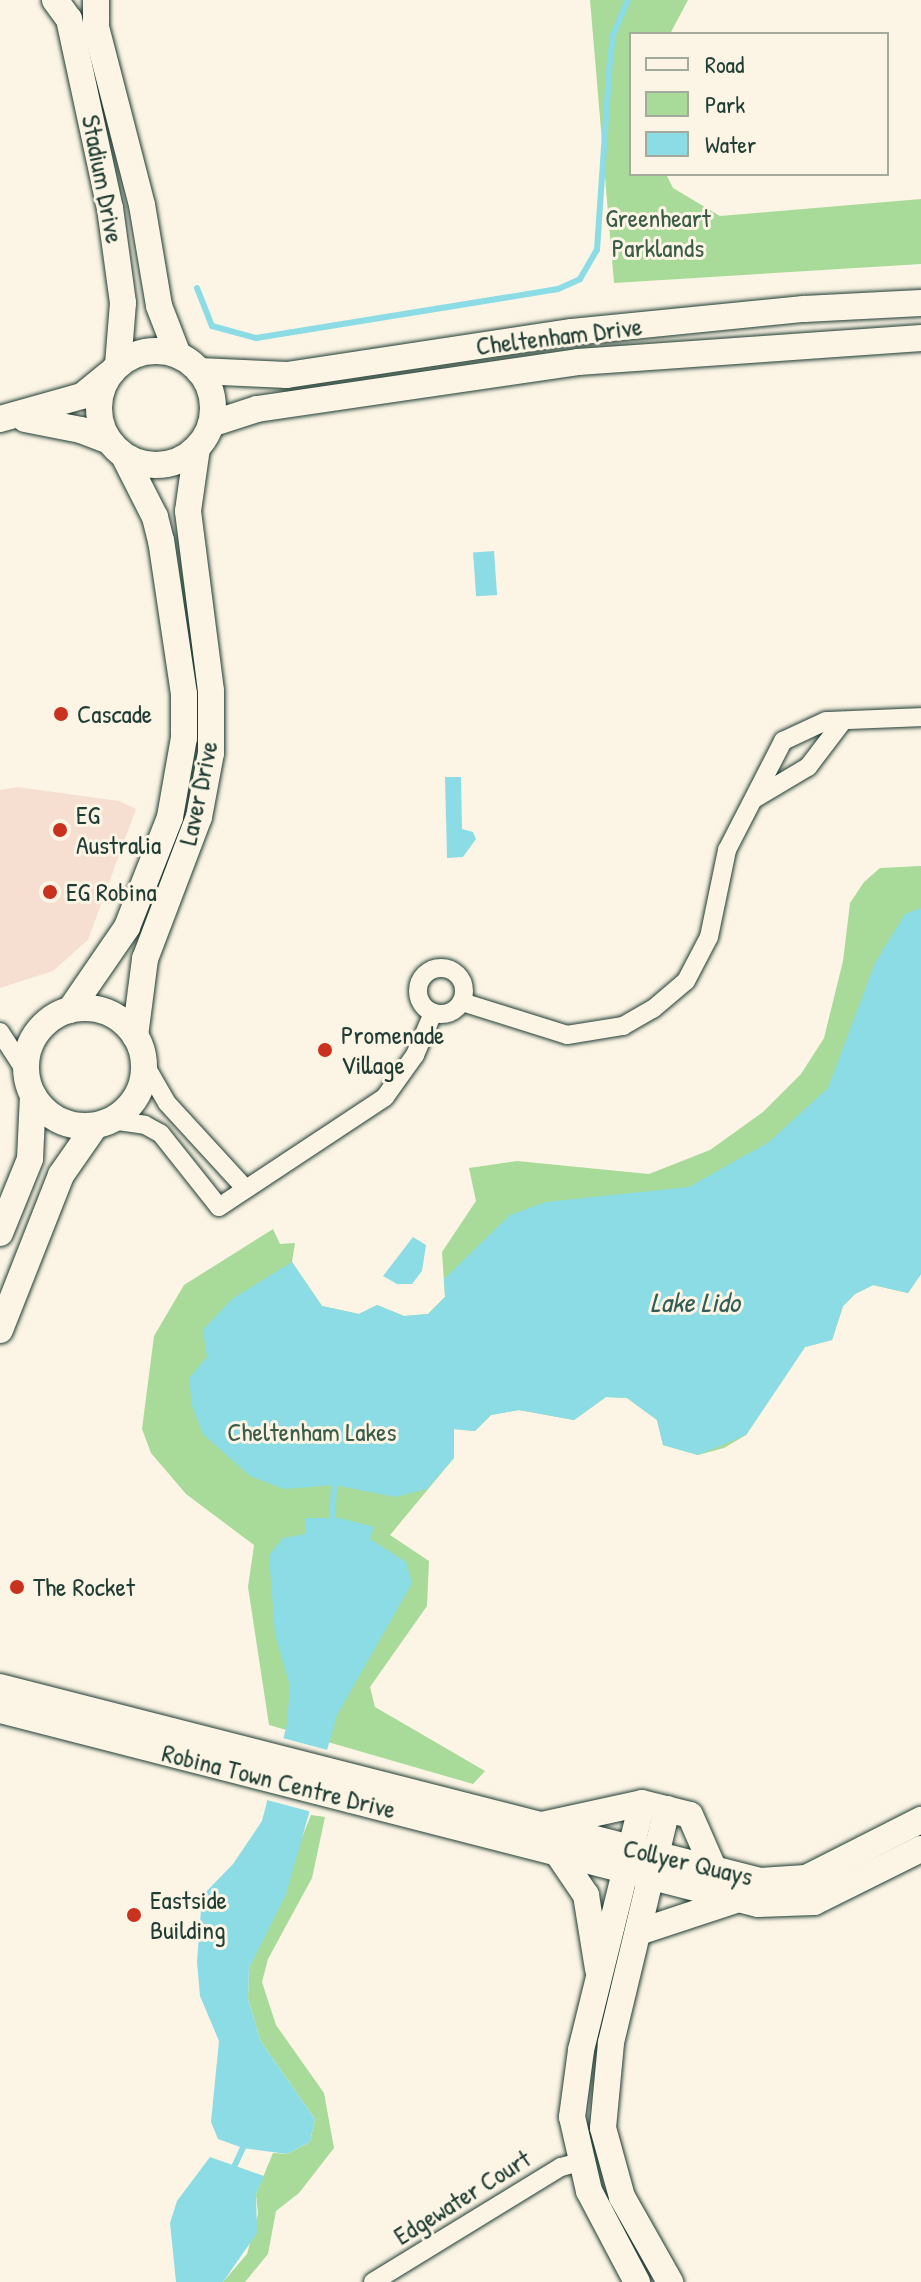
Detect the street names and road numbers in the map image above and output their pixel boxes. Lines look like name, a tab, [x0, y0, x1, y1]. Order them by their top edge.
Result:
street label: Stadium Drive	[75, 112, 131, 246]
street label: Cheltenham Drive	[474, 310, 644, 362]
street label: Laver Drive	[172, 738, 224, 848]
street label: Robina Town Centre Drive	[159, 1737, 399, 1825]
street label: Collyer Quays	[620, 1832, 756, 1892]
street label: Edgewater Court	[388, 2143, 536, 2251]

